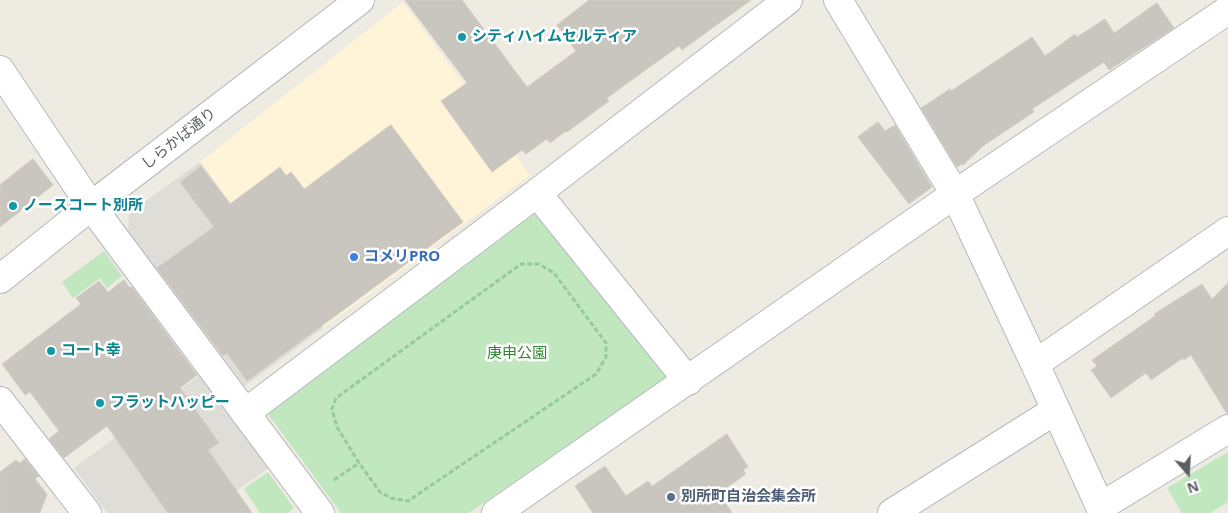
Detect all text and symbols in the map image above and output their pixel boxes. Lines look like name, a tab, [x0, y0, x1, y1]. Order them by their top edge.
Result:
place label: シティハイムセルティア	[472, 28, 637, 46]
marker: シティハイムセルティア	[456, 31, 468, 43]
street label: しらかば通り	[138, 104, 220, 174]
place label: ノースコート別所	[23, 197, 143, 215]
marker: ノースコート別所	[7, 200, 19, 212]
place label: コメリPRO	[364, 248, 440, 266]
marker: コメリPRO	[348, 251, 360, 263]
place label: コート幸	[61, 342, 121, 360]
marker: コート幸	[45, 345, 57, 357]
park label: 庚申公園	[487, 345, 547, 363]
place label: フラットハッピー	[110, 394, 230, 412]
marker: フラットハッピー	[94, 397, 106, 409]
north arrow	[1163, 448, 1213, 498]
text: N	[1185, 477, 1202, 498]
place label: 別所町自治会集会所	[681, 488, 816, 506]
marker: 別所町自治会集会所	[665, 491, 677, 503]

